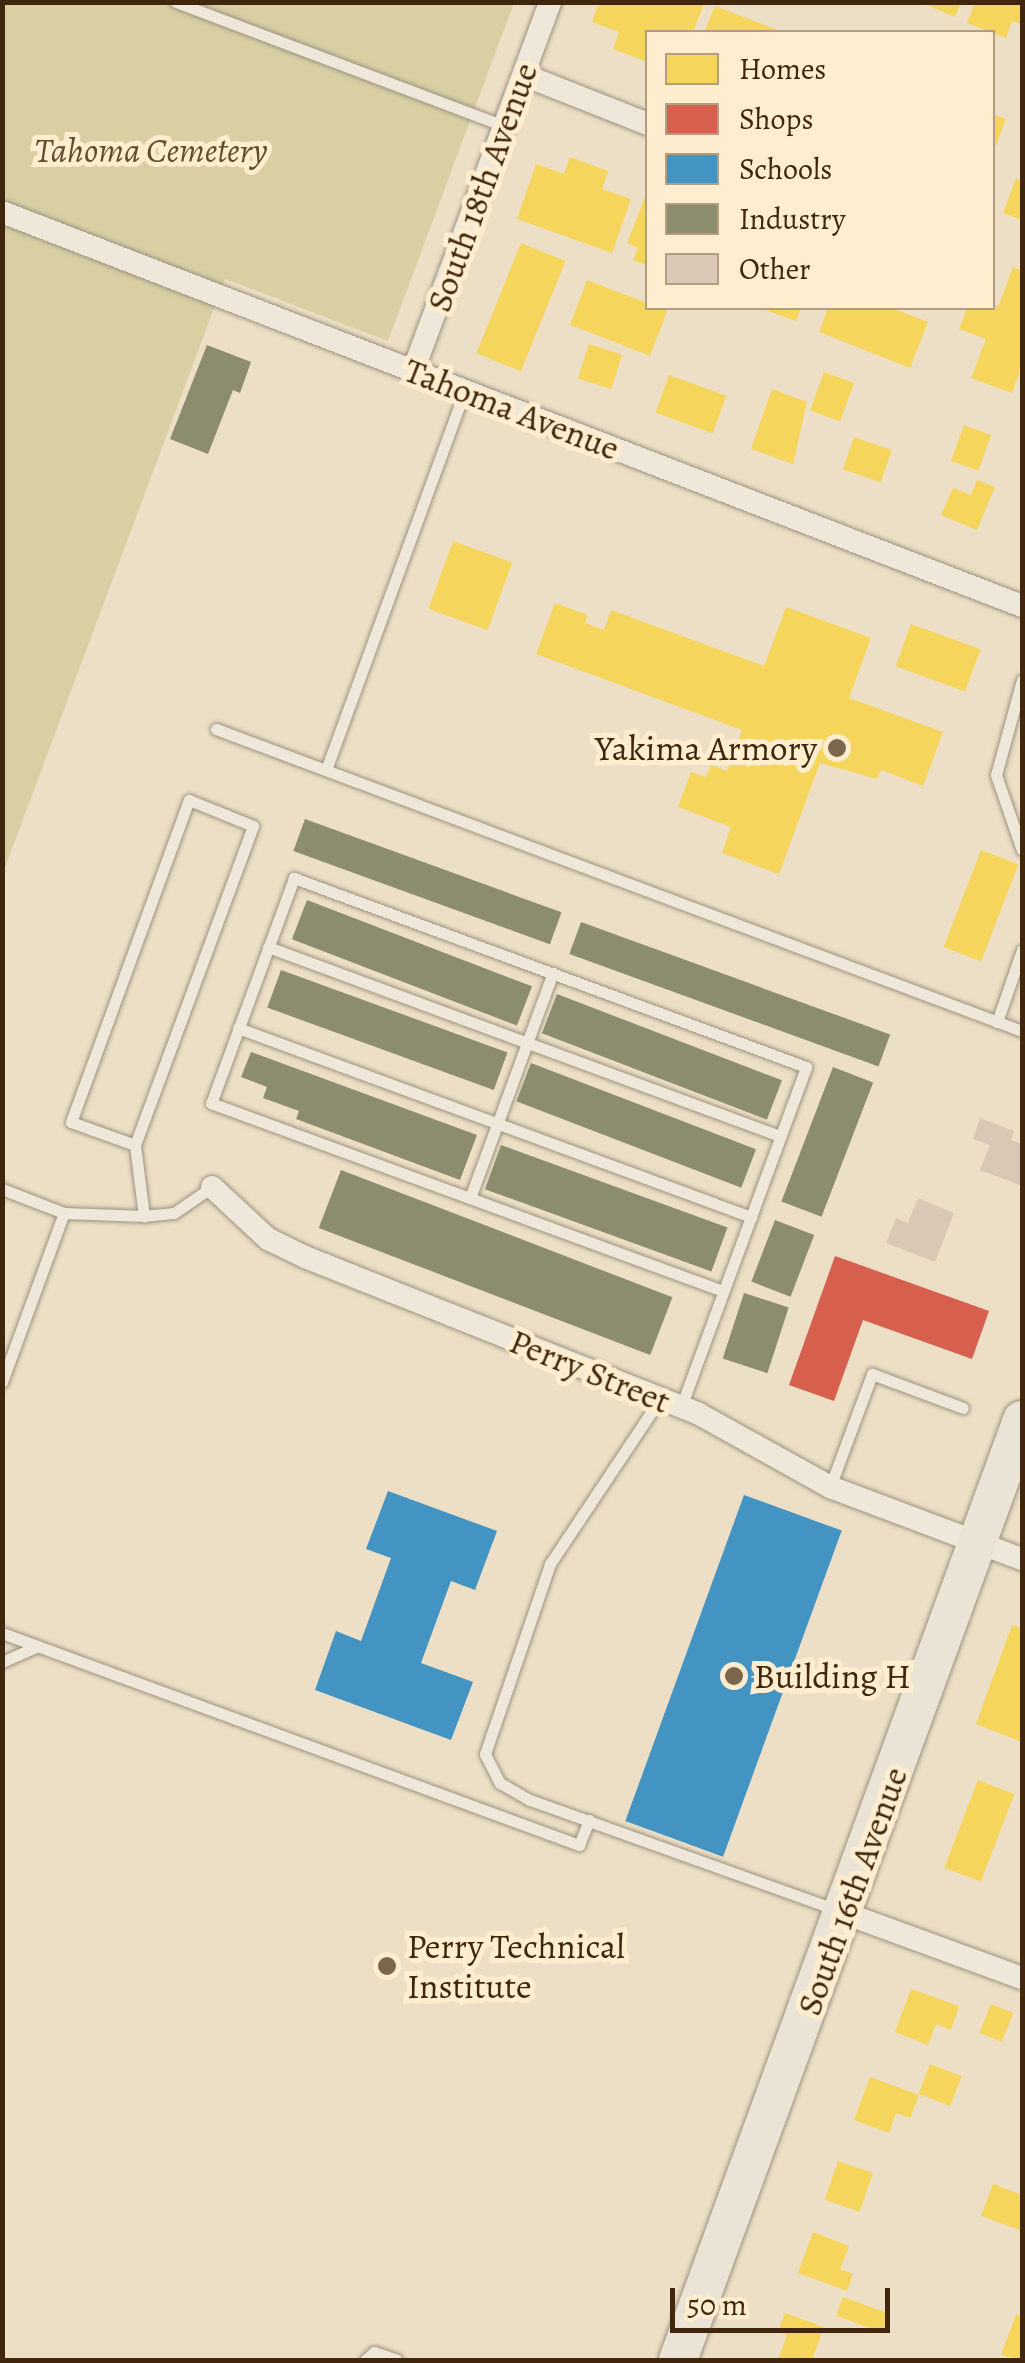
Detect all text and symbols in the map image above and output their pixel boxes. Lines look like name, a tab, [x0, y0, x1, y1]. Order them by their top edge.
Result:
legend	[645, 30, 995, 310]
text: Homes	[739, 49, 826, 89]
street label: South 18th Avenue	[418, 57, 546, 317]
text: Shops	[739, 99, 813, 139]
park label: Tahoma Cemetery	[35, 129, 267, 171]
text: Schools	[739, 149, 832, 189]
text: Industry	[739, 199, 846, 239]
text: Other	[739, 249, 811, 289]
street label: Tahoma Avenue	[399, 349, 625, 469]
place label: Yakima Armory	[595, 727, 817, 769]
marker: Yakima Armory	[826, 737, 848, 759]
street label: Perry Street	[504, 1320, 676, 1422]
place label: Building H	[754, 1655, 911, 1697]
marker: Building H	[723, 1665, 745, 1687]
street label: South 16th Avenue	[788, 1761, 916, 2021]
place label: Perry Technical Institute	[407, 1925, 625, 2007]
marker: Perry Technical Institute	[376, 1955, 398, 1977]
scale bar	[675, 2268, 895, 2330]
text: 50 m	[687, 2285, 747, 2325]

